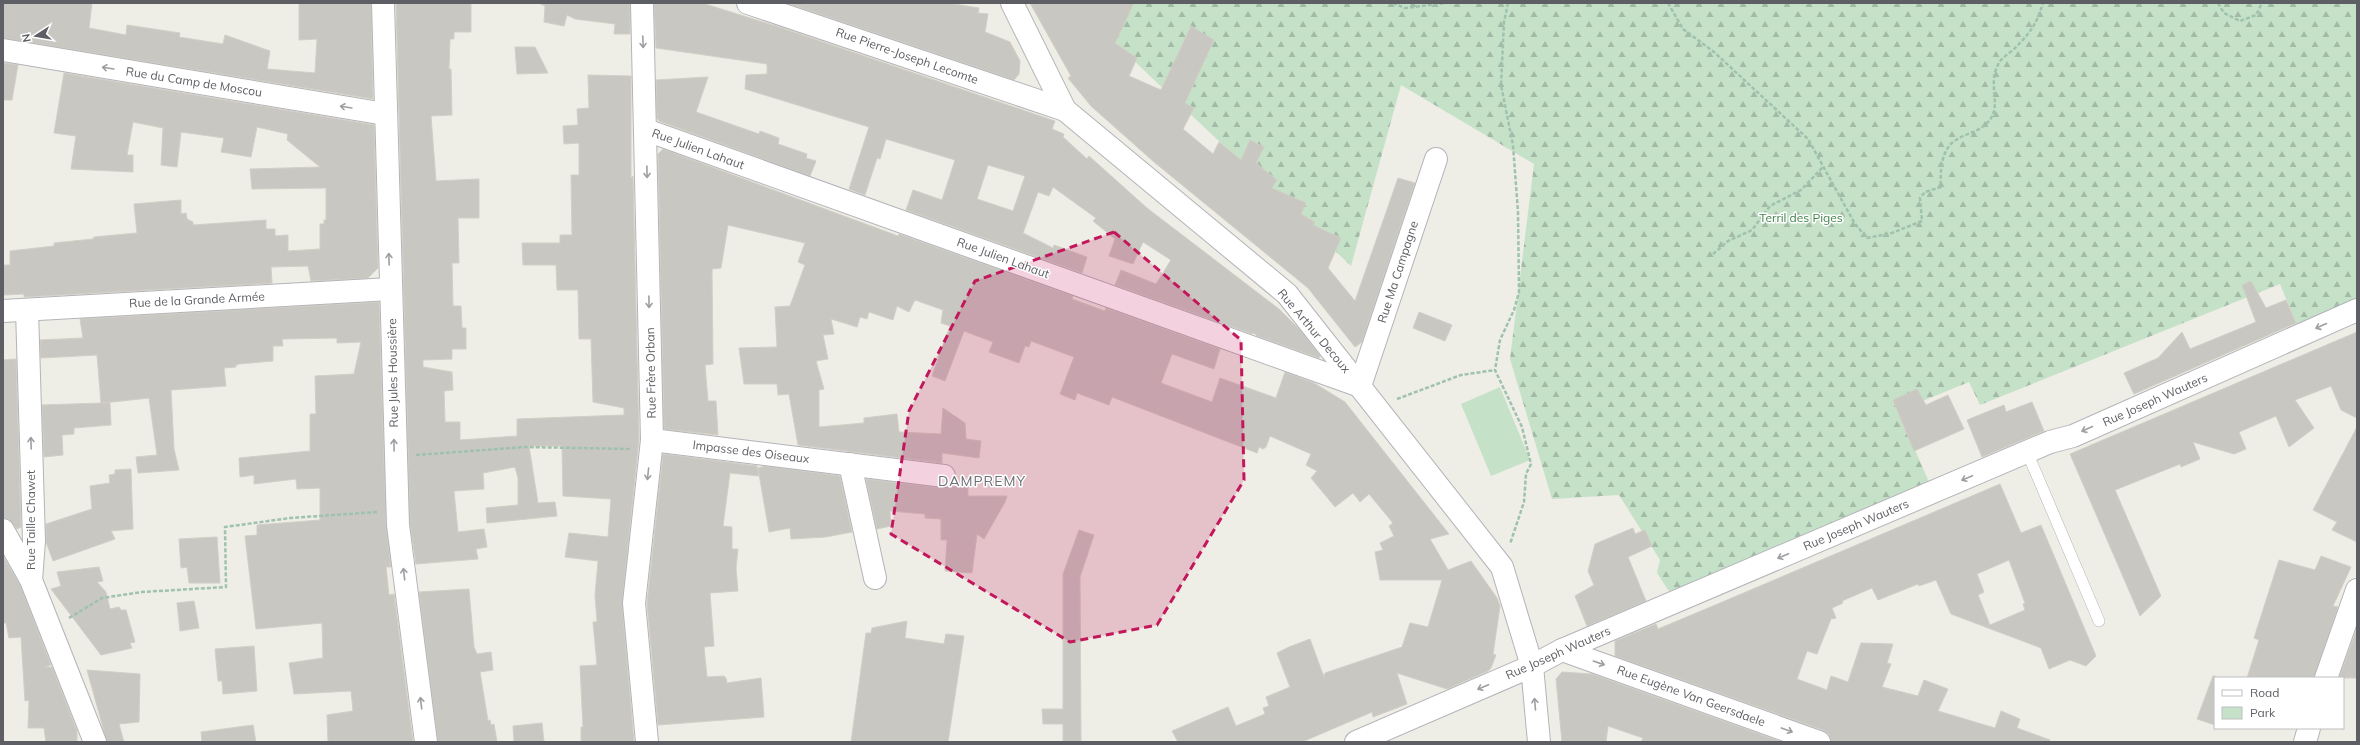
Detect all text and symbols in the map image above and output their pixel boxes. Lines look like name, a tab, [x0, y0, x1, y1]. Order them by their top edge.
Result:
north arrow	[16, 16, 56, 56]
street label: Rue Pierre-Joseph Lecomte	[834, 24, 980, 87]
text: N	[19, 33, 34, 44]
one-way arrow	[639, 35, 647, 48]
one-way arrow	[102, 63, 115, 71]
street label: Rue du Camp de Moscou	[125, 63, 263, 100]
one-way arrow	[340, 103, 353, 111]
street label: Rue Julien Lahaut	[650, 125, 746, 172]
one-way arrow	[643, 165, 651, 178]
park label: Terril des Piges	[1759, 210, 1843, 225]
street label: Rue Ma Campagne	[1374, 219, 1421, 325]
street label: Rue Julien Lahaut	[955, 234, 1051, 281]
one-way arrow	[386, 253, 393, 266]
street label: Rue Arthur Decoux	[1275, 285, 1354, 376]
street label: Rue de la Grande Armée	[129, 288, 265, 311]
one-way arrow	[645, 295, 653, 308]
street label: Rue Jules Houssière	[384, 318, 401, 428]
one-way arrow	[2316, 323, 2328, 330]
street label: Rue Frère Orban	[642, 327, 659, 419]
street label: Rue Joseph Wauters	[2100, 370, 2210, 429]
one-way arrow	[2082, 426, 2094, 434]
one-way arrow	[27, 437, 35, 450]
street label: Impasse des Oiseaux	[692, 437, 811, 466]
one-way arrow	[390, 439, 398, 452]
one-way arrow	[645, 467, 652, 480]
street label: Rue Taille Chawet	[23, 470, 38, 570]
district label: DAMPREMY	[938, 472, 1026, 490]
one-way arrow	[1961, 475, 1973, 482]
street label: Rue Joseph Wauters	[1801, 495, 1911, 554]
one-way arrow	[1777, 553, 1789, 560]
one-way arrow	[400, 568, 408, 581]
street label: Rue Joseph Wauters	[1503, 623, 1613, 682]
one-way arrow	[1592, 659, 1604, 667]
street label: Rue Eugène Van Geersdaele	[1615, 662, 1767, 729]
legend	[2214, 677, 2344, 729]
one-way arrow	[1478, 684, 1490, 691]
text: Road	[2250, 685, 2279, 700]
one-way arrow	[417, 697, 425, 710]
one-way arrow	[1531, 698, 1539, 711]
text: Park	[2250, 705, 2276, 720]
one-way arrow	[1781, 727, 1793, 735]

